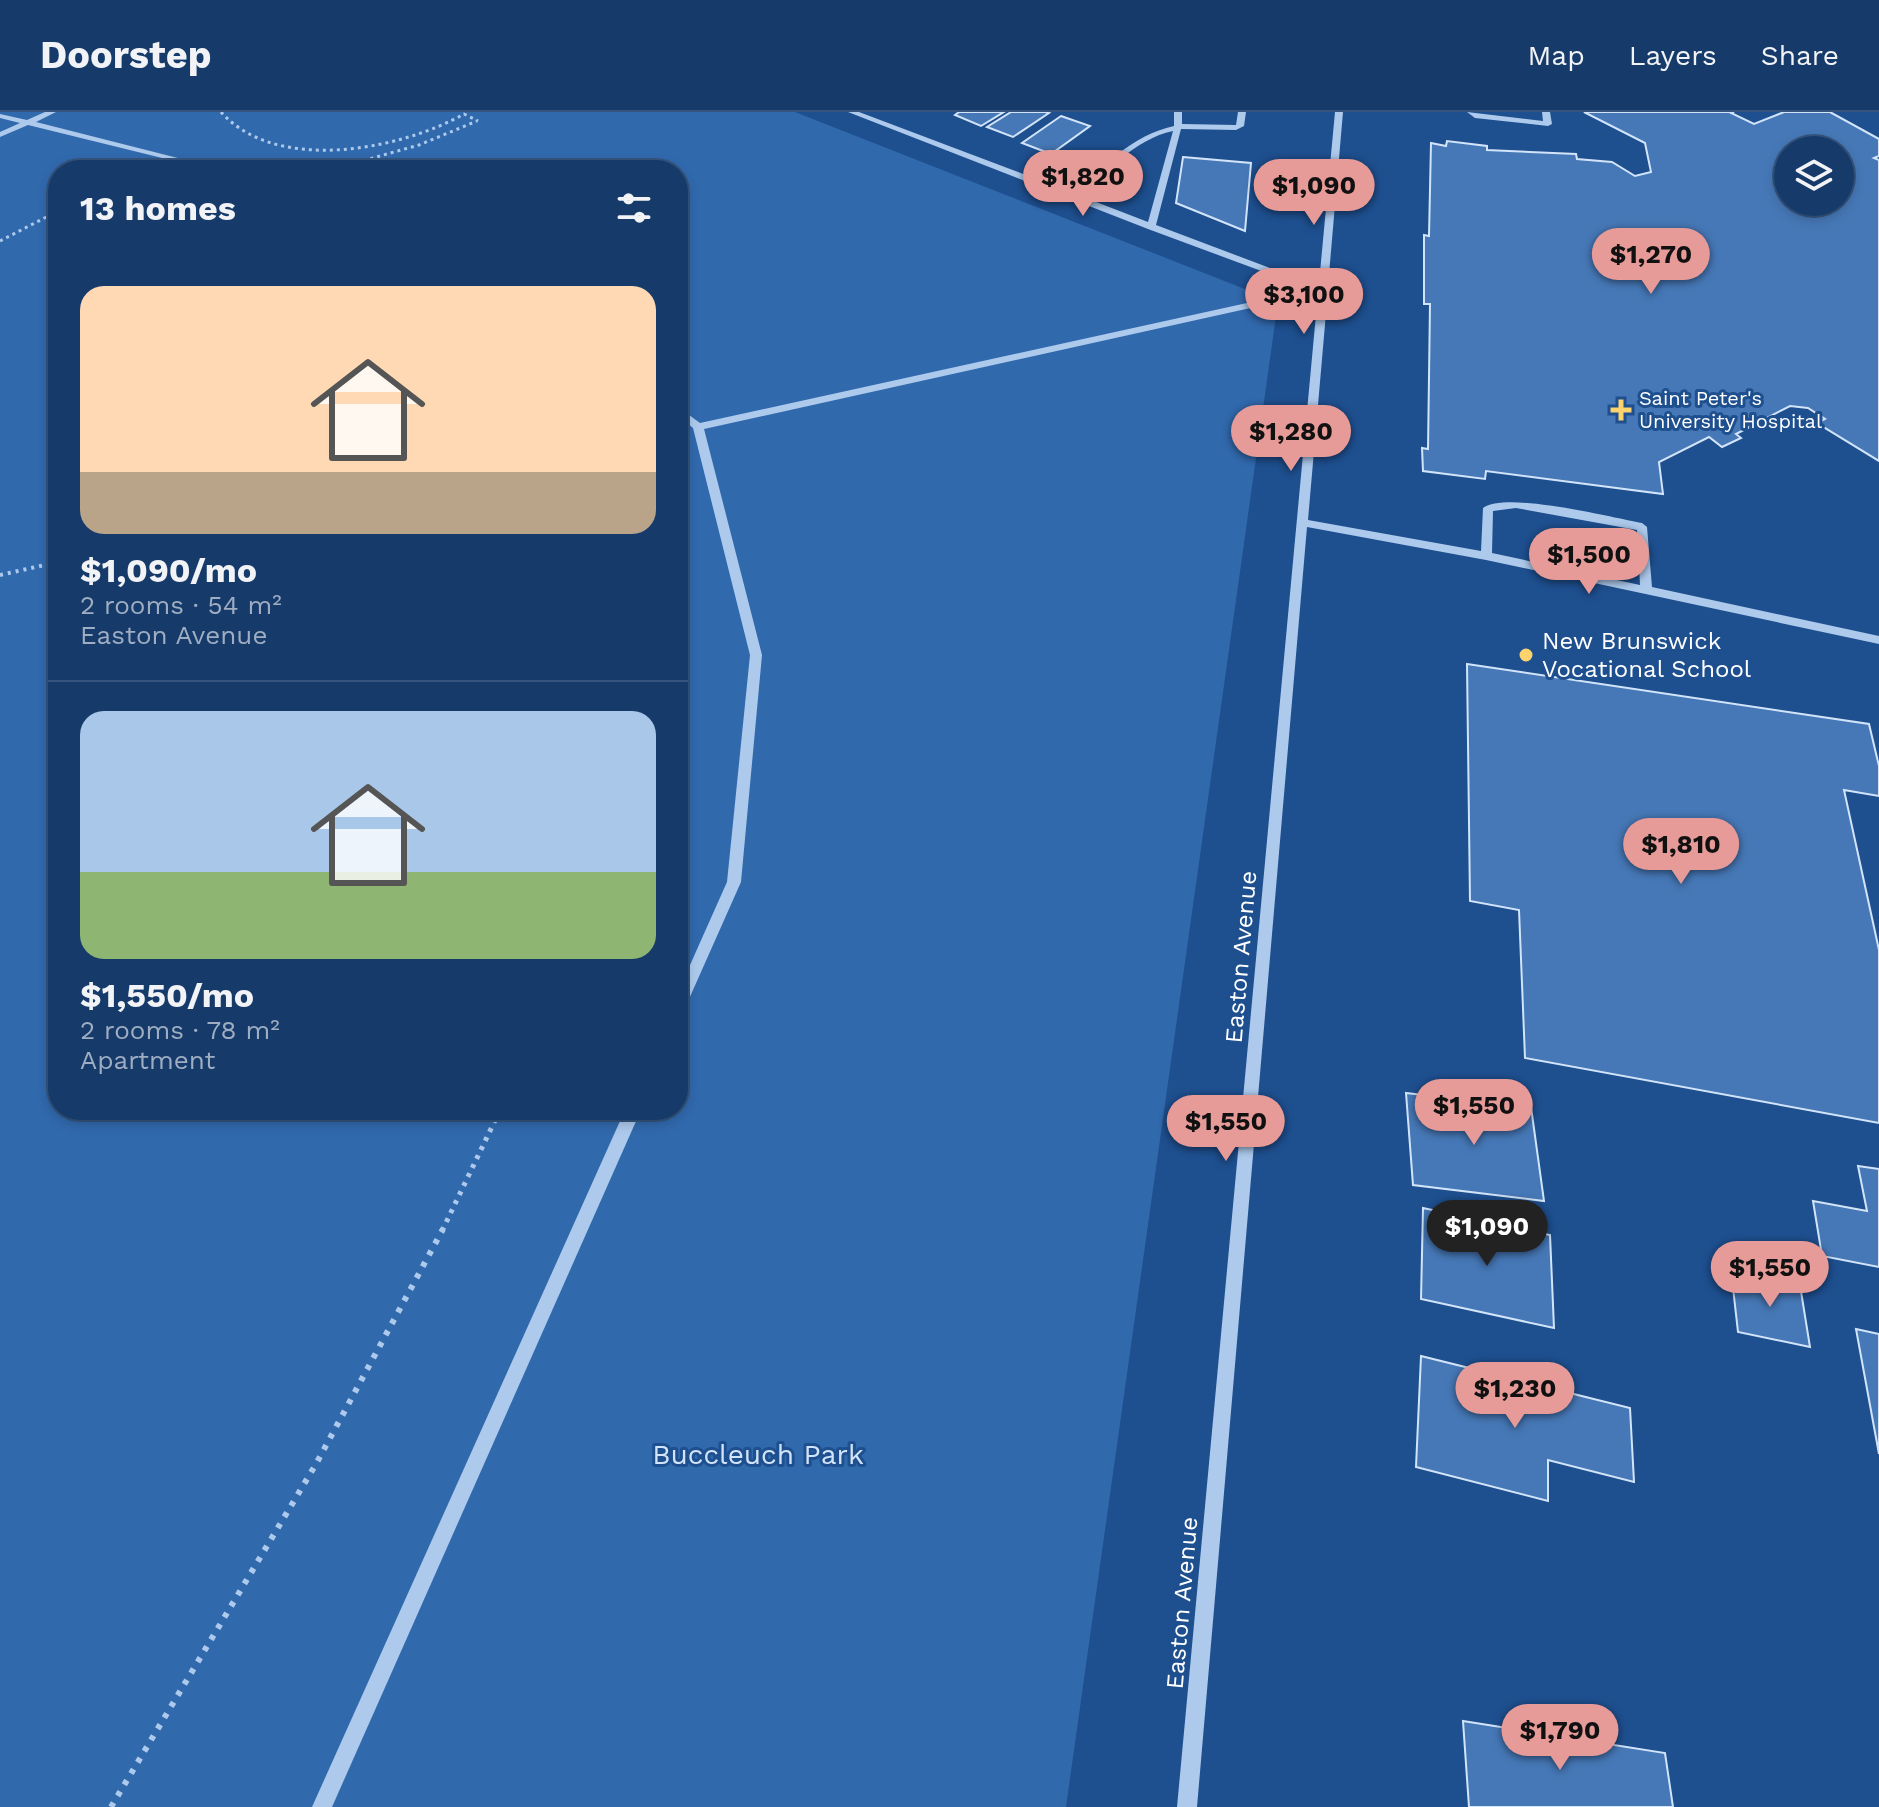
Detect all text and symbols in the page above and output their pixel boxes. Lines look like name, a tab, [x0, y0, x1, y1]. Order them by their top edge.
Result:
text: Doorstep	[40, 33, 212, 77]
text: Map	[1528, 39, 1585, 72]
text: Layers	[1629, 39, 1717, 72]
text: Share	[1761, 39, 1839, 72]
map controls	[1774, 136, 1854, 216]
button: layers	[1774, 136, 1854, 216]
pin: $1,820	[1018, 150, 1148, 218]
pin: $1,090	[1249, 159, 1379, 227]
text: $1,820	[1041, 161, 1125, 191]
text: $1,090	[1272, 170, 1356, 200]
icon: filters	[612, 186, 656, 230]
text: 13 homes	[80, 188, 236, 228]
pin: $1,270	[1586, 228, 1716, 296]
text: $1,270	[1610, 239, 1692, 269]
pin: $3,100	[1239, 268, 1369, 336]
text: $3,100	[1263, 279, 1345, 309]
icon: home	[296, 338, 440, 482]
place label: Saint Peter's University Hospital	[1639, 386, 1822, 433]
marker: Saint Peter's University Hospital	[1610, 399, 1632, 421]
pin: $1,280	[1226, 405, 1356, 473]
text: $1,280	[1249, 416, 1333, 446]
pin: $1,500	[1524, 528, 1654, 596]
text: $1,500	[1547, 539, 1631, 569]
text: $1,090/mo	[80, 550, 257, 590]
text: 2 rooms · 54 m²	[80, 590, 282, 620]
text: Easton Avenue	[80, 620, 267, 650]
place label: New Brunswick Vocational School	[1542, 627, 1752, 683]
marker: New Brunswick Vocational School	[1517, 646, 1535, 664]
icon: home	[296, 763, 440, 907]
pin: $1,810	[1616, 818, 1746, 886]
text: $1,810	[1641, 829, 1721, 859]
street label: Easton Avenue	[1220, 870, 1262, 1044]
text: $1,550/mo	[80, 975, 254, 1015]
text: 2 rooms · 78 m²	[80, 1015, 280, 1045]
text: Apartment	[80, 1045, 216, 1075]
pin: $1,550	[1409, 1079, 1539, 1147]
text: $1,550	[1433, 1090, 1515, 1120]
pin: $1,550	[1161, 1095, 1291, 1163]
text: $1,550	[1185, 1106, 1267, 1136]
pin: $1,090	[1422, 1200, 1552, 1268]
text: $1,090	[1445, 1211, 1529, 1241]
pin: $1,550	[1705, 1241, 1835, 1309]
text: $1,550	[1729, 1252, 1811, 1282]
pin: $1,230	[1450, 1362, 1580, 1430]
text: $1,230	[1473, 1373, 1557, 1403]
park label: Buccleuch Park	[652, 1438, 864, 1471]
street label: Easton Avenue	[1161, 1516, 1203, 1690]
pin: $1,790	[1495, 1704, 1625, 1772]
text: $1,790	[1519, 1715, 1601, 1745]

